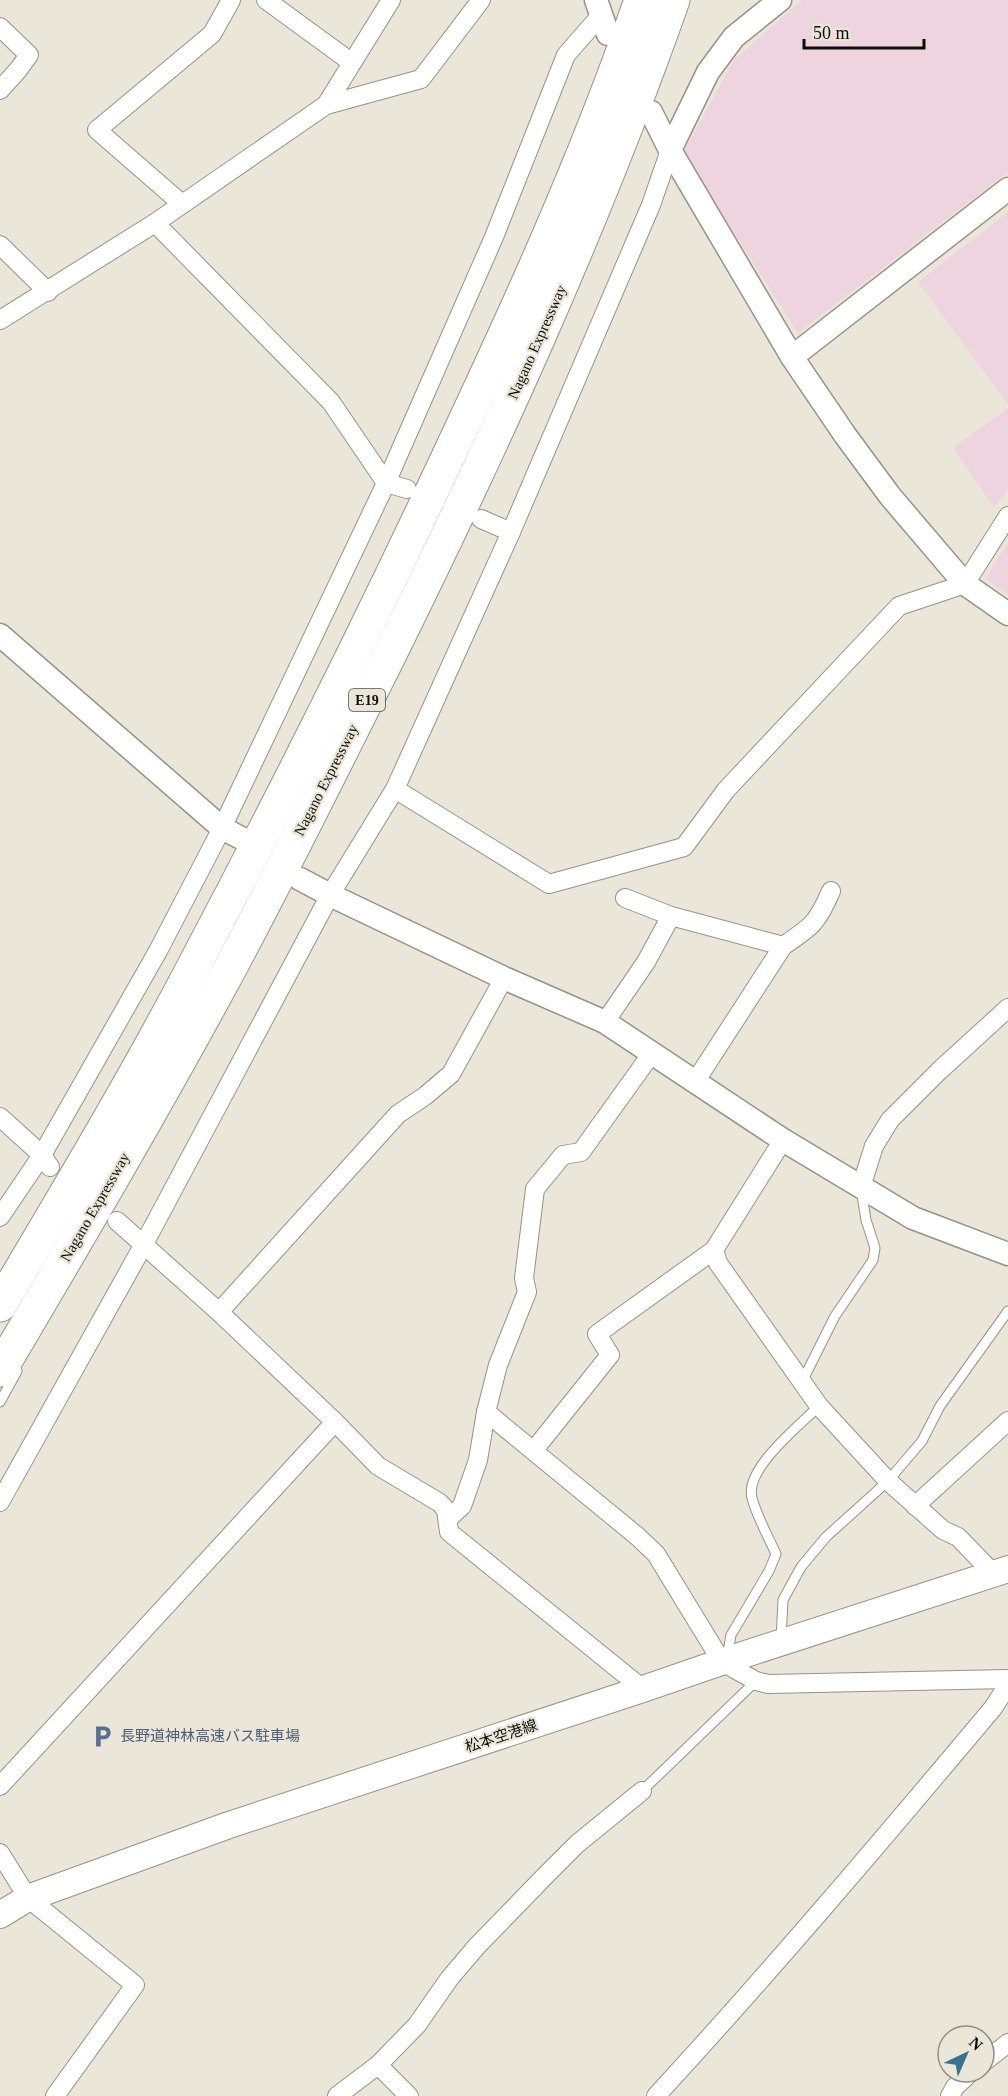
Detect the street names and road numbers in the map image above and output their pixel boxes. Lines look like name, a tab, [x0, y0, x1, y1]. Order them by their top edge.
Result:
street label: Nagano Expressway	[505, 282, 569, 401]
road number: E19	[349, 689, 385, 711]
street label: Nagano Expressway	[291, 721, 361, 838]
street label: Nagano Expressway	[57, 1149, 133, 1264]
street label: 松本空港線	[463, 1717, 539, 1755]

